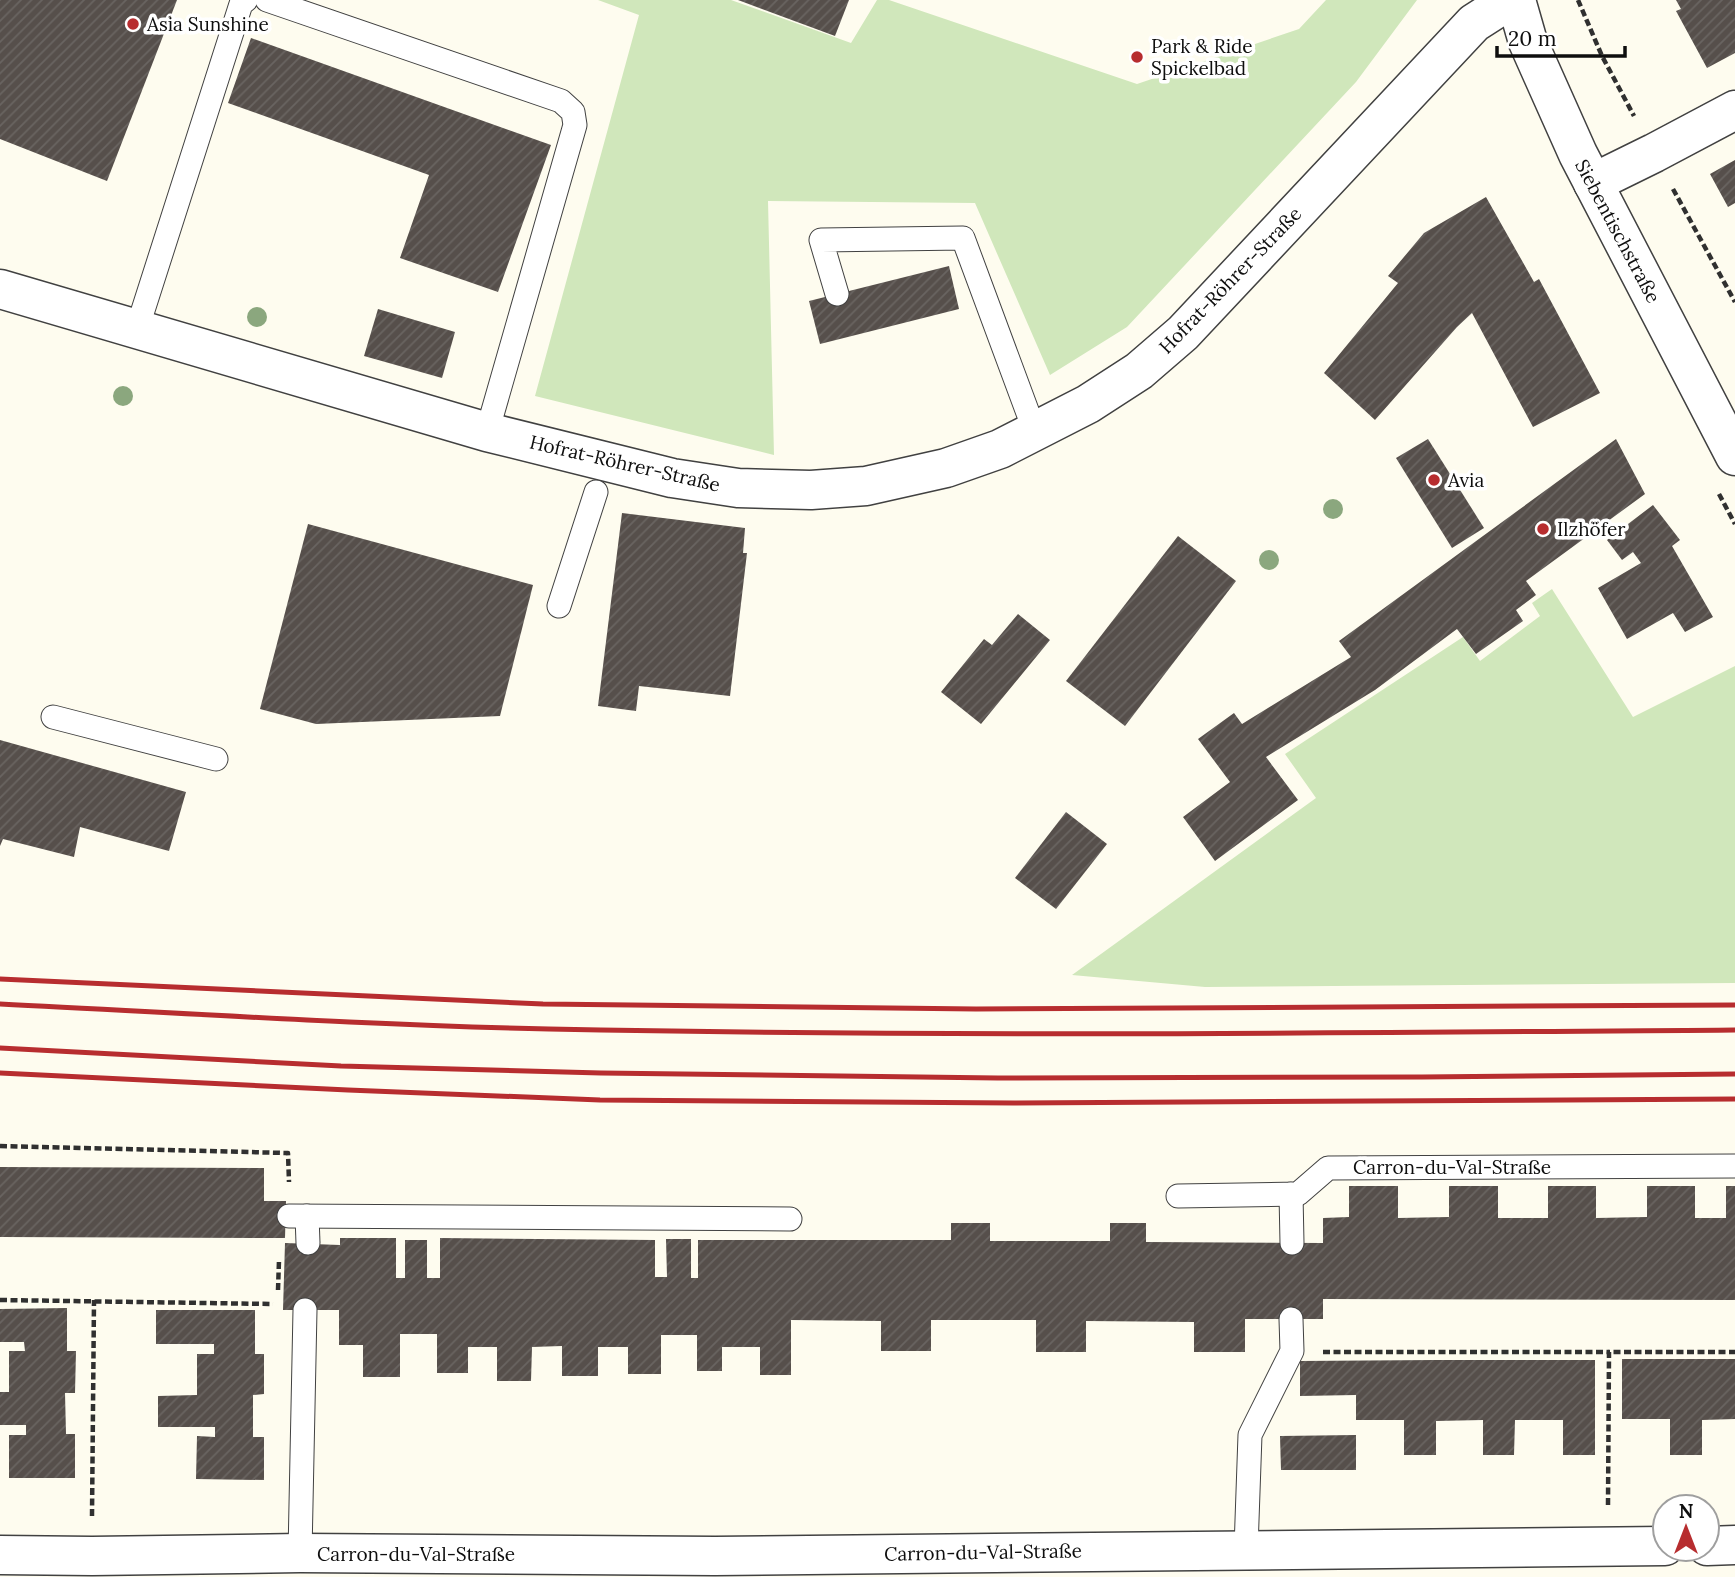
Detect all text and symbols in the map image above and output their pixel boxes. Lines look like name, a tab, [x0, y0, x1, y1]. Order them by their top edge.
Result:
place label: Asia Sunshine	[146, 12, 269, 36]
scale bar	[1497, 14, 1625, 58]
marker: Asia Sunshine	[125, 16, 141, 32]
text: 20 m	[1508, 25, 1557, 52]
place label: Park & Ride Spickelbad	[1151, 34, 1253, 80]
marker: Park & Ride Spickelbad	[1129, 49, 1145, 65]
street label: Siebentischstraße	[1570, 155, 1666, 307]
street label: Hofrat-Röhrer-Straße	[1154, 202, 1306, 358]
street label: Hofrat-Röhrer-Straße	[527, 429, 723, 497]
place label: Avia	[1447, 468, 1484, 492]
marker: Avia	[1426, 472, 1442, 488]
place label: Ilzhöfer	[1557, 517, 1626, 541]
marker: Ilzhöfer	[1535, 521, 1551, 537]
street label: Carron-du-Val-Straße	[1353, 1155, 1551, 1179]
north arrow	[1651, 1493, 1721, 1563]
text: N	[1679, 1499, 1694, 1523]
street label: Carron-du-Val-Straße	[884, 1538, 1082, 1566]
street label: Carron-du-Val-Straße	[317, 1542, 515, 1566]

